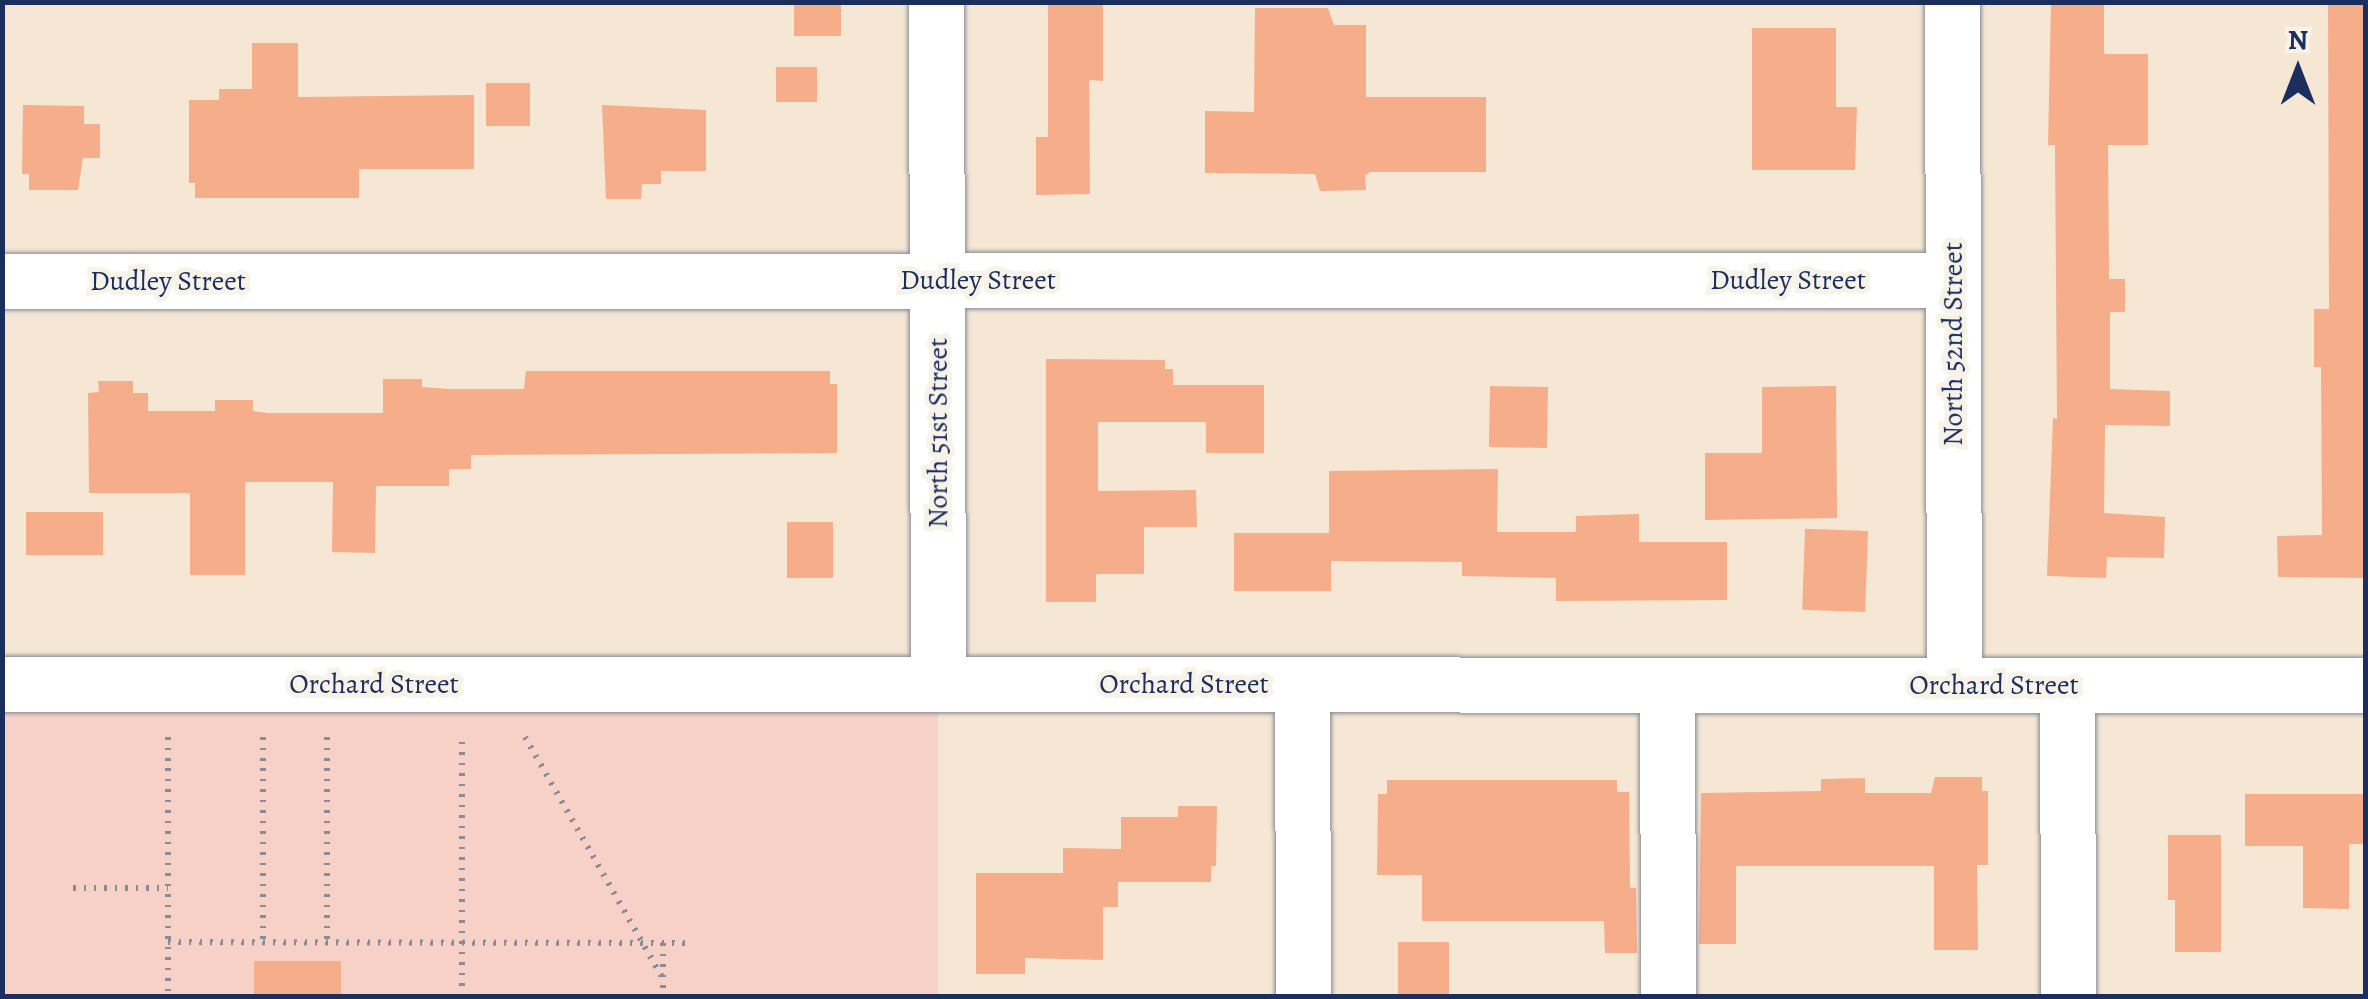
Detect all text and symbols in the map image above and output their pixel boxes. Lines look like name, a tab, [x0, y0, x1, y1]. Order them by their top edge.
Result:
north arrow	[2248, 20, 2348, 120]
text: N	[2288, 21, 2308, 59]
street label: North 52nd Street	[1936, 242, 1970, 446]
street label: Dudley Street	[900, 263, 1056, 297]
street label: Dudley Street	[1710, 263, 1866, 297]
street label: Dudley Street	[90, 264, 246, 298]
street label: North 51st Street	[921, 338, 955, 528]
street label: Orchard Street	[289, 667, 459, 701]
street label: Orchard Street	[1099, 667, 1269, 701]
street label: Orchard Street	[1909, 668, 2079, 702]

